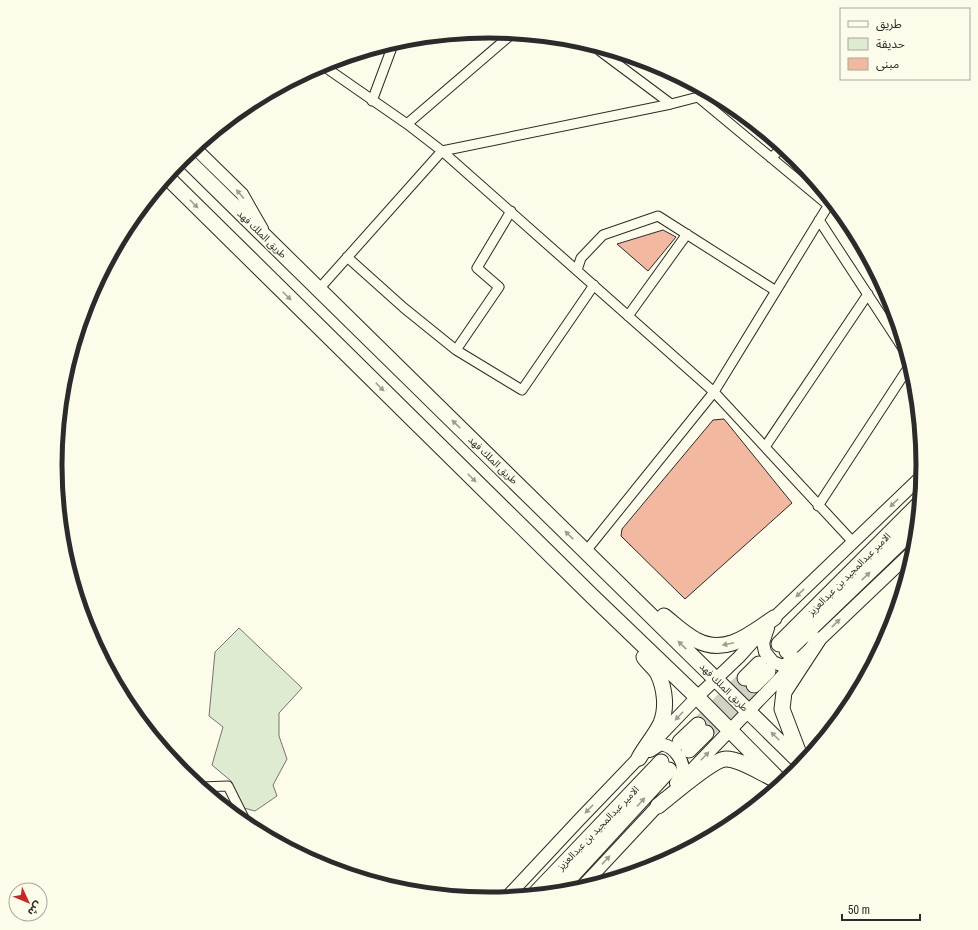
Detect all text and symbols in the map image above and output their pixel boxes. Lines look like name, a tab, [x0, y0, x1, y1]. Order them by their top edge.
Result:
legend	[840, 8, 970, 80]
text: طريق	[876, 16, 902, 32]
text: حديقة	[876, 36, 905, 52]
text: مبنى	[876, 56, 899, 72]
one-way arrow	[236, 188, 245, 199]
one-way arrow	[189, 199, 199, 209]
street label: طريق الملك فهد	[234, 207, 290, 261]
one-way arrow	[282, 291, 292, 300]
one-way arrow	[375, 382, 385, 392]
one-way arrow	[451, 419, 461, 429]
street label: طريق الملك فهد	[465, 433, 521, 487]
one-way arrow	[467, 473, 477, 483]
one-way arrow	[889, 498, 899, 508]
one-way arrow	[564, 530, 574, 540]
street label: الامير عبدالمجيد بن عبدالعزيز	[804, 530, 893, 619]
one-way arrow	[861, 571, 871, 580]
one-way arrow	[795, 588, 805, 598]
one-way arrow	[831, 619, 841, 628]
one-way arrow	[677, 640, 687, 650]
one-way arrow	[722, 641, 735, 647]
street label: طريق الملك فهد	[697, 660, 751, 714]
one-way arrow	[675, 711, 684, 721]
one-way arrow	[770, 732, 780, 741]
one-way arrow	[701, 751, 710, 761]
street label: الامير عبدالمجيد بن عبدالعزيز	[554, 783, 642, 874]
one-way arrow	[636, 796, 645, 807]
one-way arrow	[584, 804, 594, 814]
one-way arrow	[602, 855, 611, 865]
north arrow	[8, 882, 48, 922]
scale bar	[842, 896, 920, 922]
text: ش	[25, 899, 45, 919]
text: 50 m	[848, 902, 870, 918]

